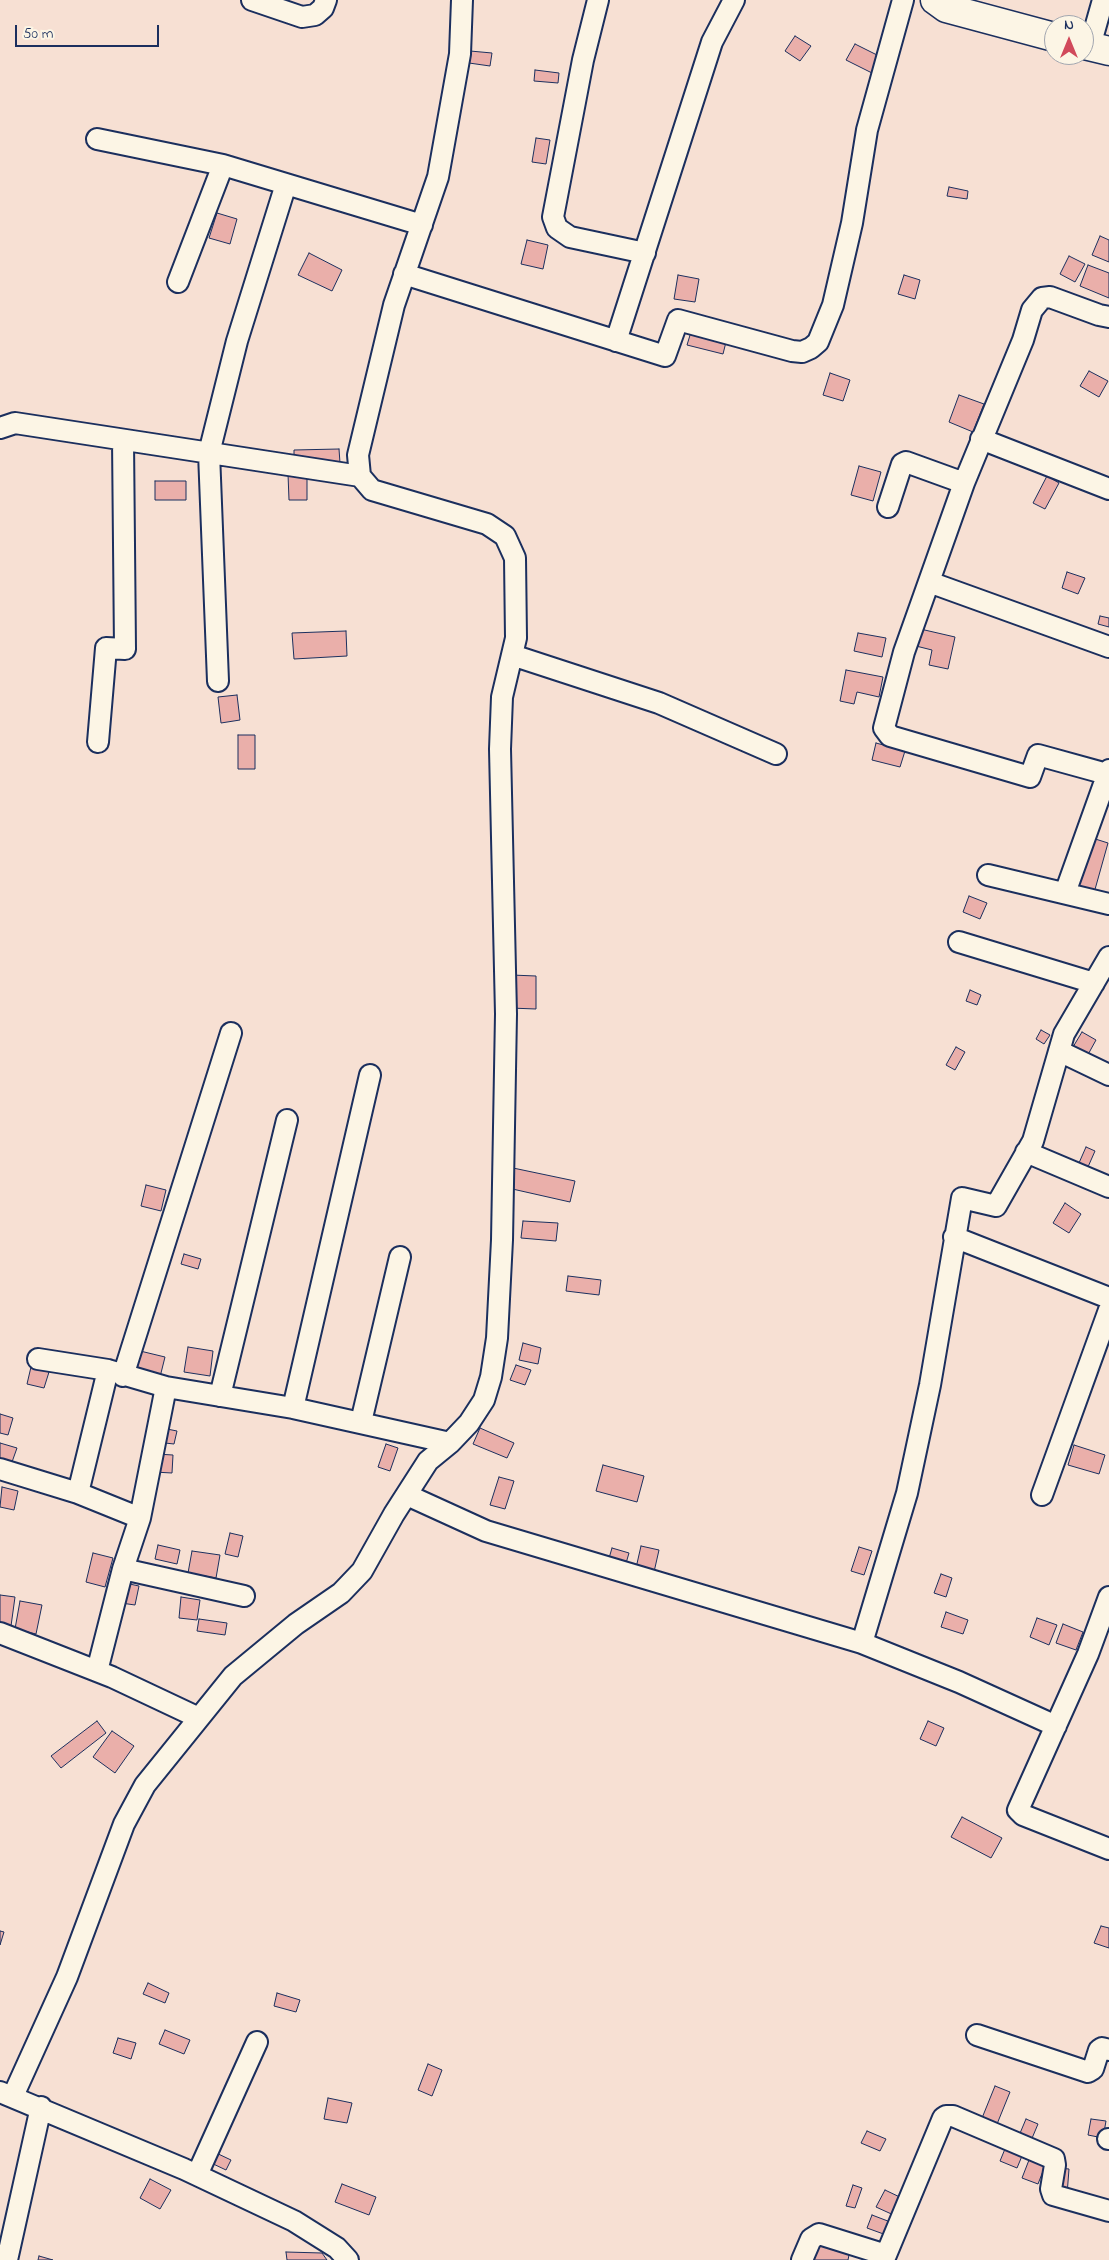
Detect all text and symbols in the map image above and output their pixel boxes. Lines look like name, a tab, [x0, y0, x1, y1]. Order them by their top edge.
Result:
scale bar	[18, 15, 161, 47]
north arrow	[1044, 15, 1094, 65]
text: N	[1064, 15, 1074, 36]
text: 50 m	[23, 23, 53, 45]

